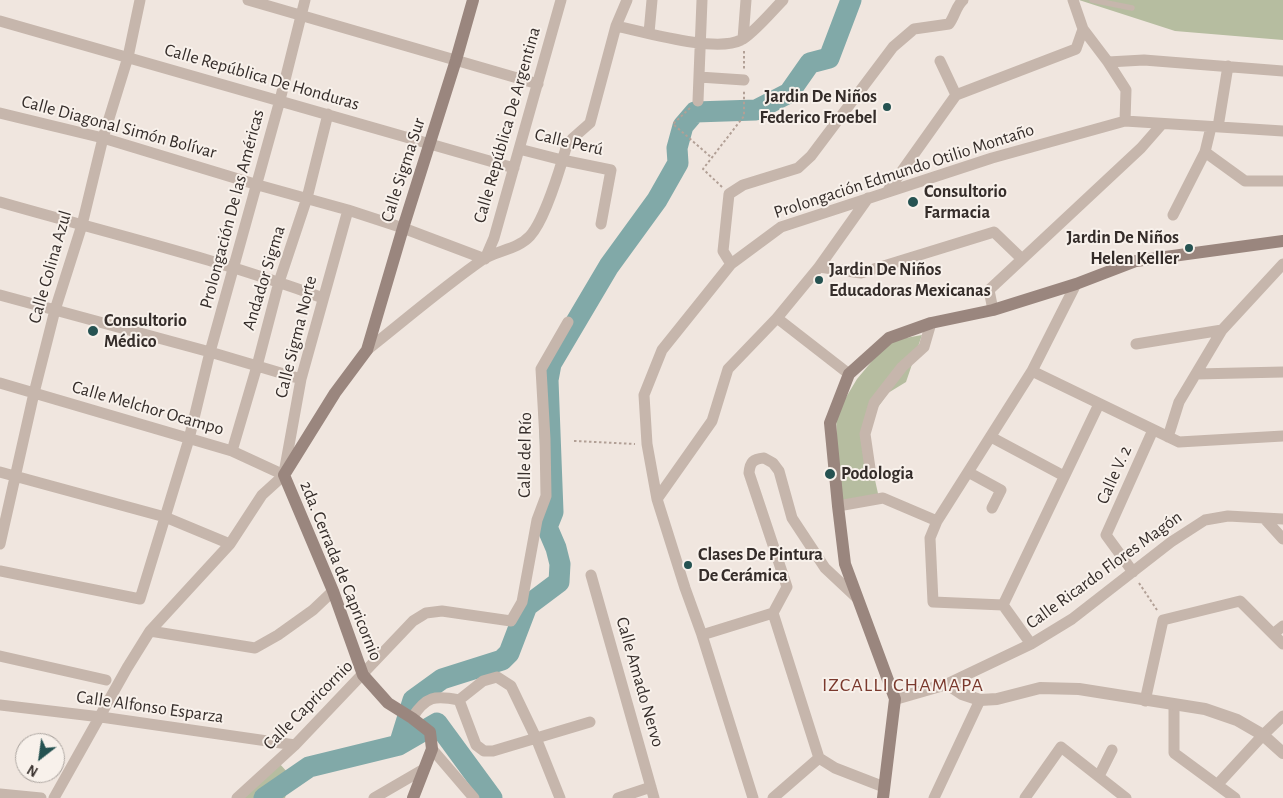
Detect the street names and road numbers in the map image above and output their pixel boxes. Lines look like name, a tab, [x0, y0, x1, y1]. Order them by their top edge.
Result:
street label: Calle República De Argentina	[469, 25, 545, 225]
street label: Calle República De Honduras	[162, 39, 362, 115]
street label: Calle Diagonal Simón Bolívar	[19, 91, 219, 163]
street label: Prolongación De las Américas	[195, 107, 269, 311]
street label: Calle Sigma Sur	[376, 115, 430, 225]
street label: Prolongación Edmundo Otilio Montaño	[771, 119, 1037, 223]
street label: Calle Perú	[533, 124, 605, 160]
street label: Calle Colina Azul	[24, 208, 76, 326]
street label: Andador Sigma	[238, 223, 290, 333]
street label: Calle Sigma Norte	[270, 274, 322, 400]
street label: Calle Melchor Ocampo	[70, 376, 226, 440]
street label: Calle del Río	[513, 412, 537, 498]
street label: Calle V. 2	[1092, 442, 1136, 508]
street label: 2da. Cerrada de Capricornio	[295, 478, 387, 664]
street label: Calle Ricardo Flores Magón	[1022, 506, 1186, 634]
street label: Calle Amado Nervo	[611, 614, 669, 750]
street label: Calle Capricornio	[258, 655, 358, 755]
street label: Calle Alfonso Esparza	[75, 686, 225, 728]

